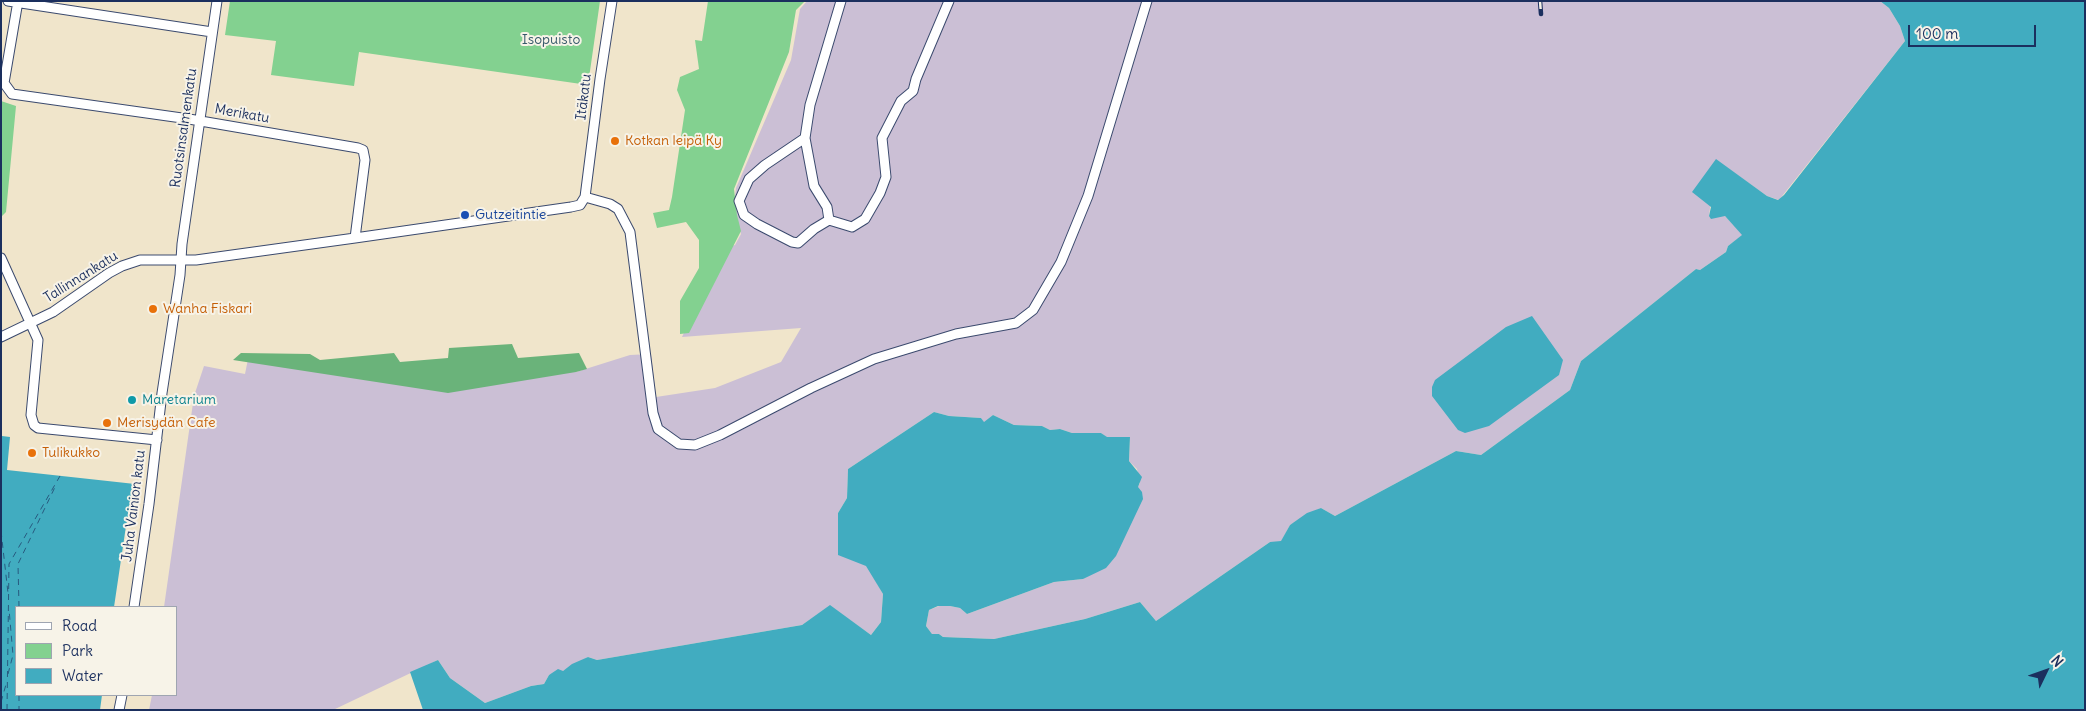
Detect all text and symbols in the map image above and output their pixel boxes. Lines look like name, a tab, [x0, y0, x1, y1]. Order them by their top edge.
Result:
scale bar	[1911, 15, 2038, 47]
text: 100 m	[1916, 24, 1958, 43]
park label: Isopuisto	[522, 32, 580, 48]
street label: Ruotsinsalmenkatu	[167, 67, 201, 189]
street label: Itäkatu	[573, 73, 595, 121]
street label: Merikatu	[213, 101, 271, 127]
place label: Kotkan leipä Ky	[625, 133, 722, 149]
marker: Kotkan leipä Ky	[609, 135, 621, 147]
place label: Gutzeitintie	[475, 207, 546, 223]
marker: Gutzeitintie	[459, 209, 471, 221]
street label: Tallinnankatu	[41, 248, 121, 306]
place label: Wanha Fiskari	[163, 301, 252, 317]
marker: Wanha Fiskari	[147, 303, 159, 315]
place label: Maretarium	[142, 392, 216, 408]
marker: Maretarium	[126, 394, 138, 406]
place label: Merisydän Cafe	[117, 415, 216, 431]
marker: Merisydän Cafe	[101, 417, 113, 429]
place label: Tulikukko	[42, 445, 100, 461]
marker: Tulikukko	[26, 447, 38, 459]
street label: Juha Vainion katu	[119, 449, 149, 563]
legend	[15, 606, 178, 696]
text: Road	[62, 616, 97, 635]
text: Park	[62, 641, 93, 660]
north arrow	[2021, 646, 2071, 696]
text: N	[2047, 651, 2067, 671]
text: Water	[62, 666, 103, 685]

